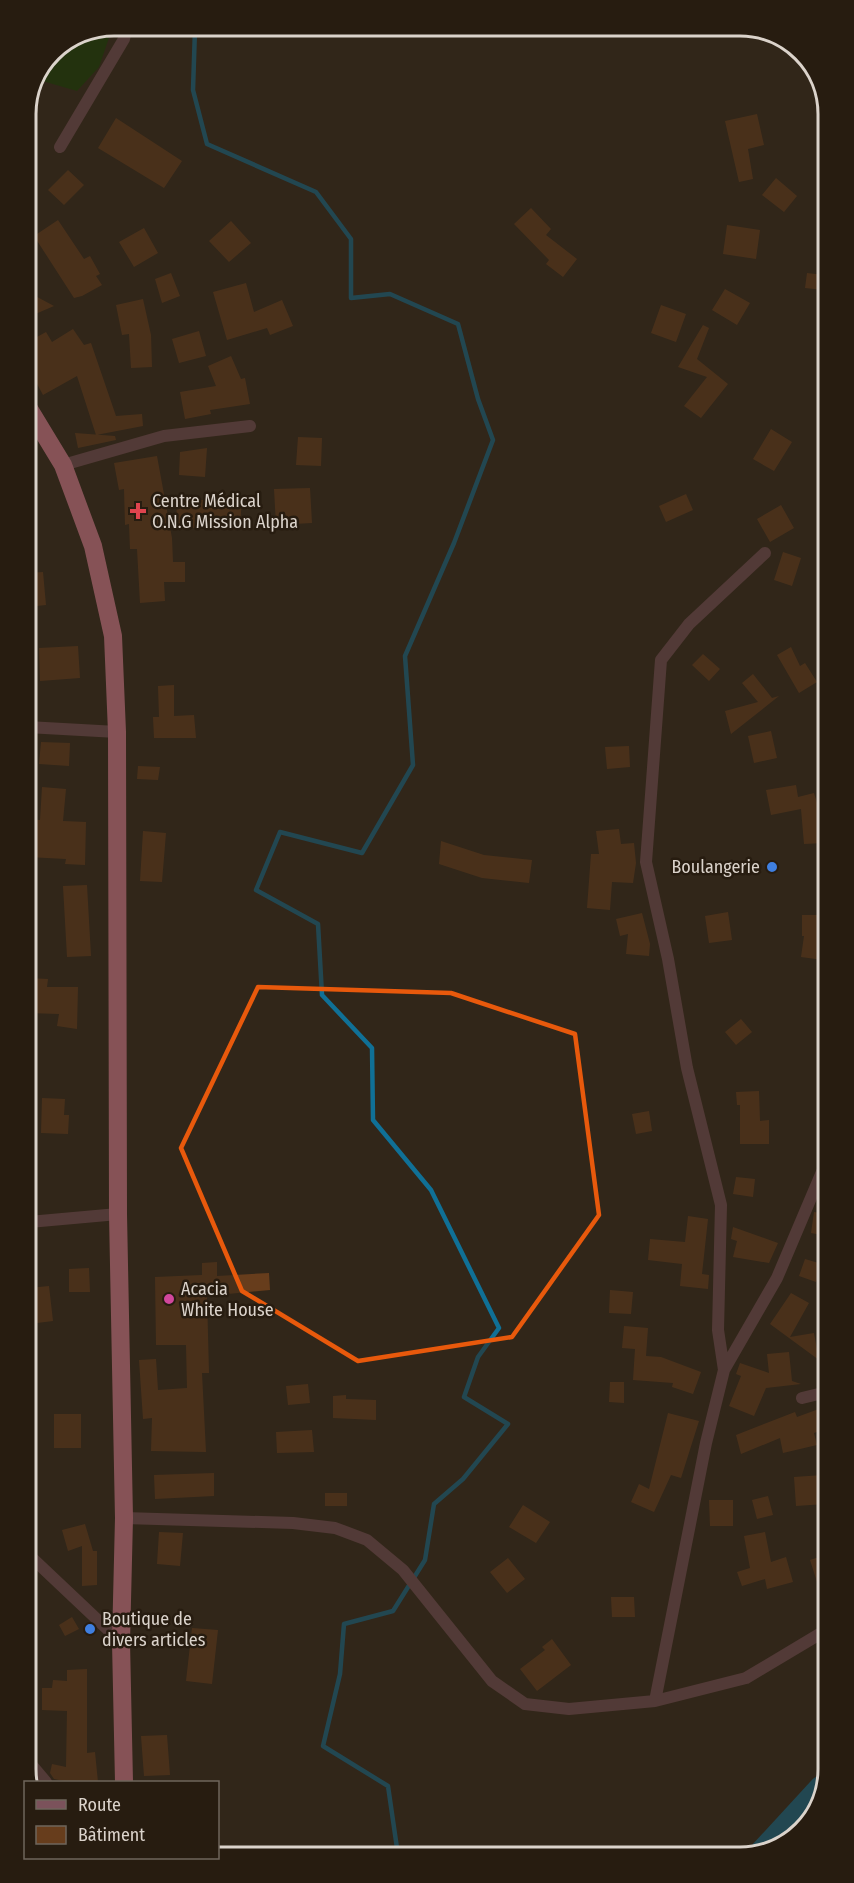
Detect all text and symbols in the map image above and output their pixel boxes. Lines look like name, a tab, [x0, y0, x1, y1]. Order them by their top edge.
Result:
place label: Centre Médical O.N.G Mission Alpha	[152, 490, 298, 533]
marker: Centre Médical O.N.G Mission Alpha	[129, 502, 147, 520]
place label: Boulangerie	[672, 856, 760, 878]
marker: Boulangerie	[765, 860, 779, 874]
place label: Acacia White House	[181, 1278, 274, 1321]
marker: Acacia White House	[162, 1292, 176, 1306]
place label: Boutique de divers articles	[102, 1608, 206, 1651]
marker: Boutique de divers articles	[83, 1622, 97, 1636]
legend	[24, 1781, 219, 1859]
text: Route	[78, 1794, 121, 1816]
text: Bâtiment	[78, 1824, 145, 1846]

